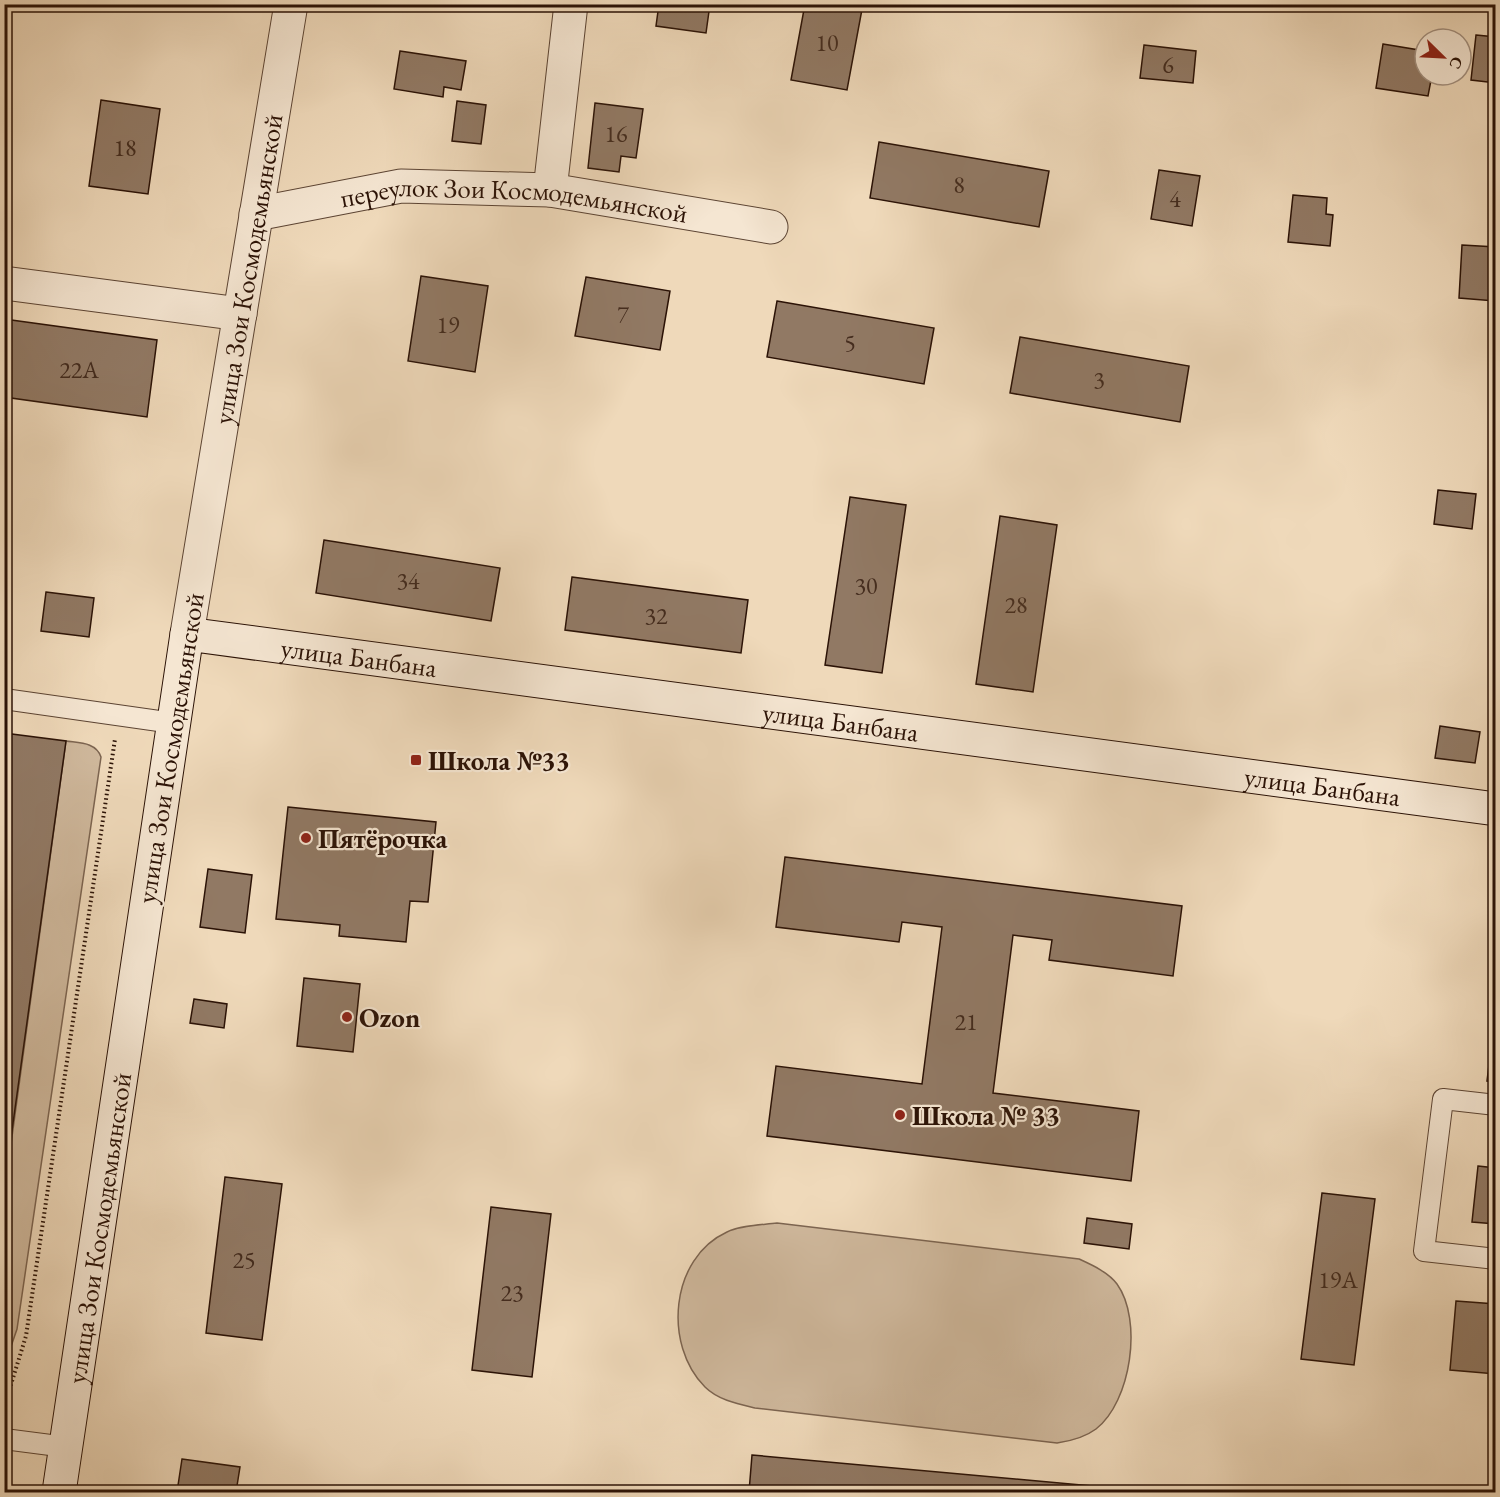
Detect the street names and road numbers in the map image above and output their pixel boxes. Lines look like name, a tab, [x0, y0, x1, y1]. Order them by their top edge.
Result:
street label: улица Зои Космодемьянской	[204, 111, 290, 427]
street label: переулок Зои Космодемьянской	[337, 168, 690, 230]
street label: улица Зои Космодемьянской	[128, 590, 212, 906]
street label: улица Банбана	[279, 629, 439, 685]
street label: улица Банбана	[761, 694, 921, 749]
street label: улица Банбана	[1242, 758, 1403, 814]
street label: улица Зои Космодемьянской	[58, 1070, 139, 1386]

